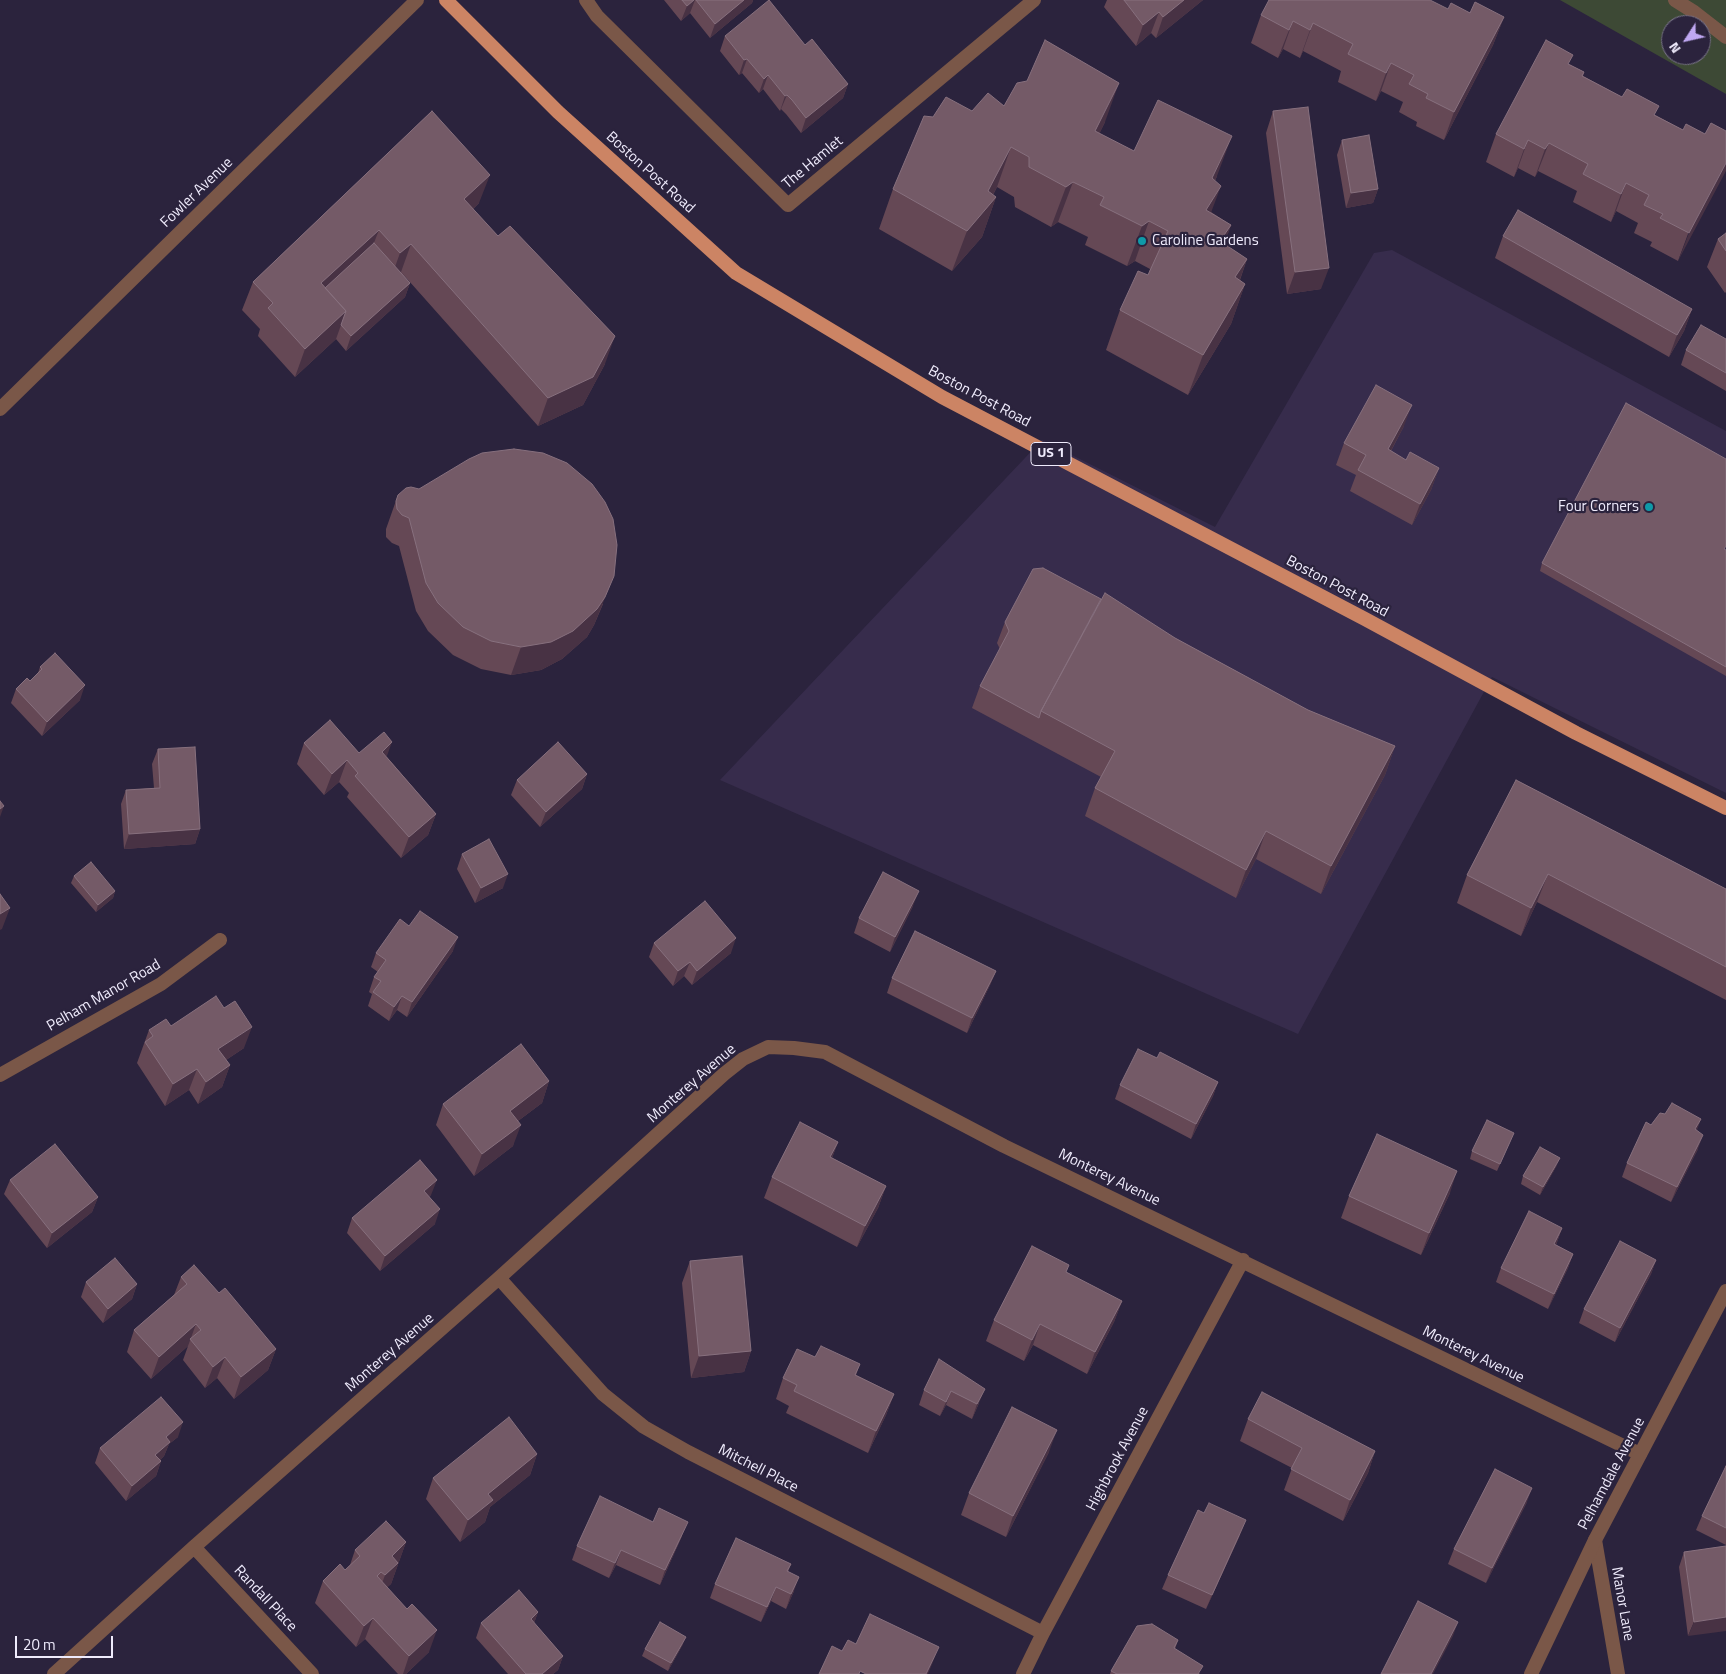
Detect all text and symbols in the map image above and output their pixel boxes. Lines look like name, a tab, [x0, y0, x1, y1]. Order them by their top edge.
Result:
north arrow	[1661, 15, 1711, 65]
text: N	[1663, 38, 1686, 58]
street label: Boston Post Road	[602, 128, 698, 218]
street label: The Hamlet	[779, 133, 847, 193]
street label: Fowler Avenue	[157, 154, 237, 232]
place label: Caroline Gardens	[1152, 232, 1259, 250]
marker: Caroline Gardens	[1136, 235, 1148, 247]
street label: Boston Post Road	[925, 362, 1033, 432]
road number: US 1	[1031, 442, 1071, 466]
place label: Four Corners	[1558, 498, 1639, 516]
marker: Four Corners	[1643, 501, 1655, 513]
street label: Boston Post Road	[1283, 552, 1391, 622]
street label: Pelham Manor Road	[44, 956, 164, 1036]
street label: Monterey Avenue	[644, 1041, 740, 1127]
street label: Monterey Avenue	[1055, 1146, 1163, 1210]
street label: Monterey Avenue	[342, 1310, 438, 1396]
street label: Monterey Avenue	[1419, 1323, 1527, 1387]
street label: Highbrook Avenue	[1083, 1404, 1153, 1514]
street label: Pelhamdale Avenue	[1575, 1415, 1649, 1533]
street label: Mitchell Place	[715, 1441, 801, 1497]
street label: Randall Place	[230, 1562, 300, 1636]
street label: Manor Lane	[1607, 1566, 1637, 1642]
scale bar	[18, 1626, 115, 1658]
text: 20 m	[23, 1633, 56, 1656]

